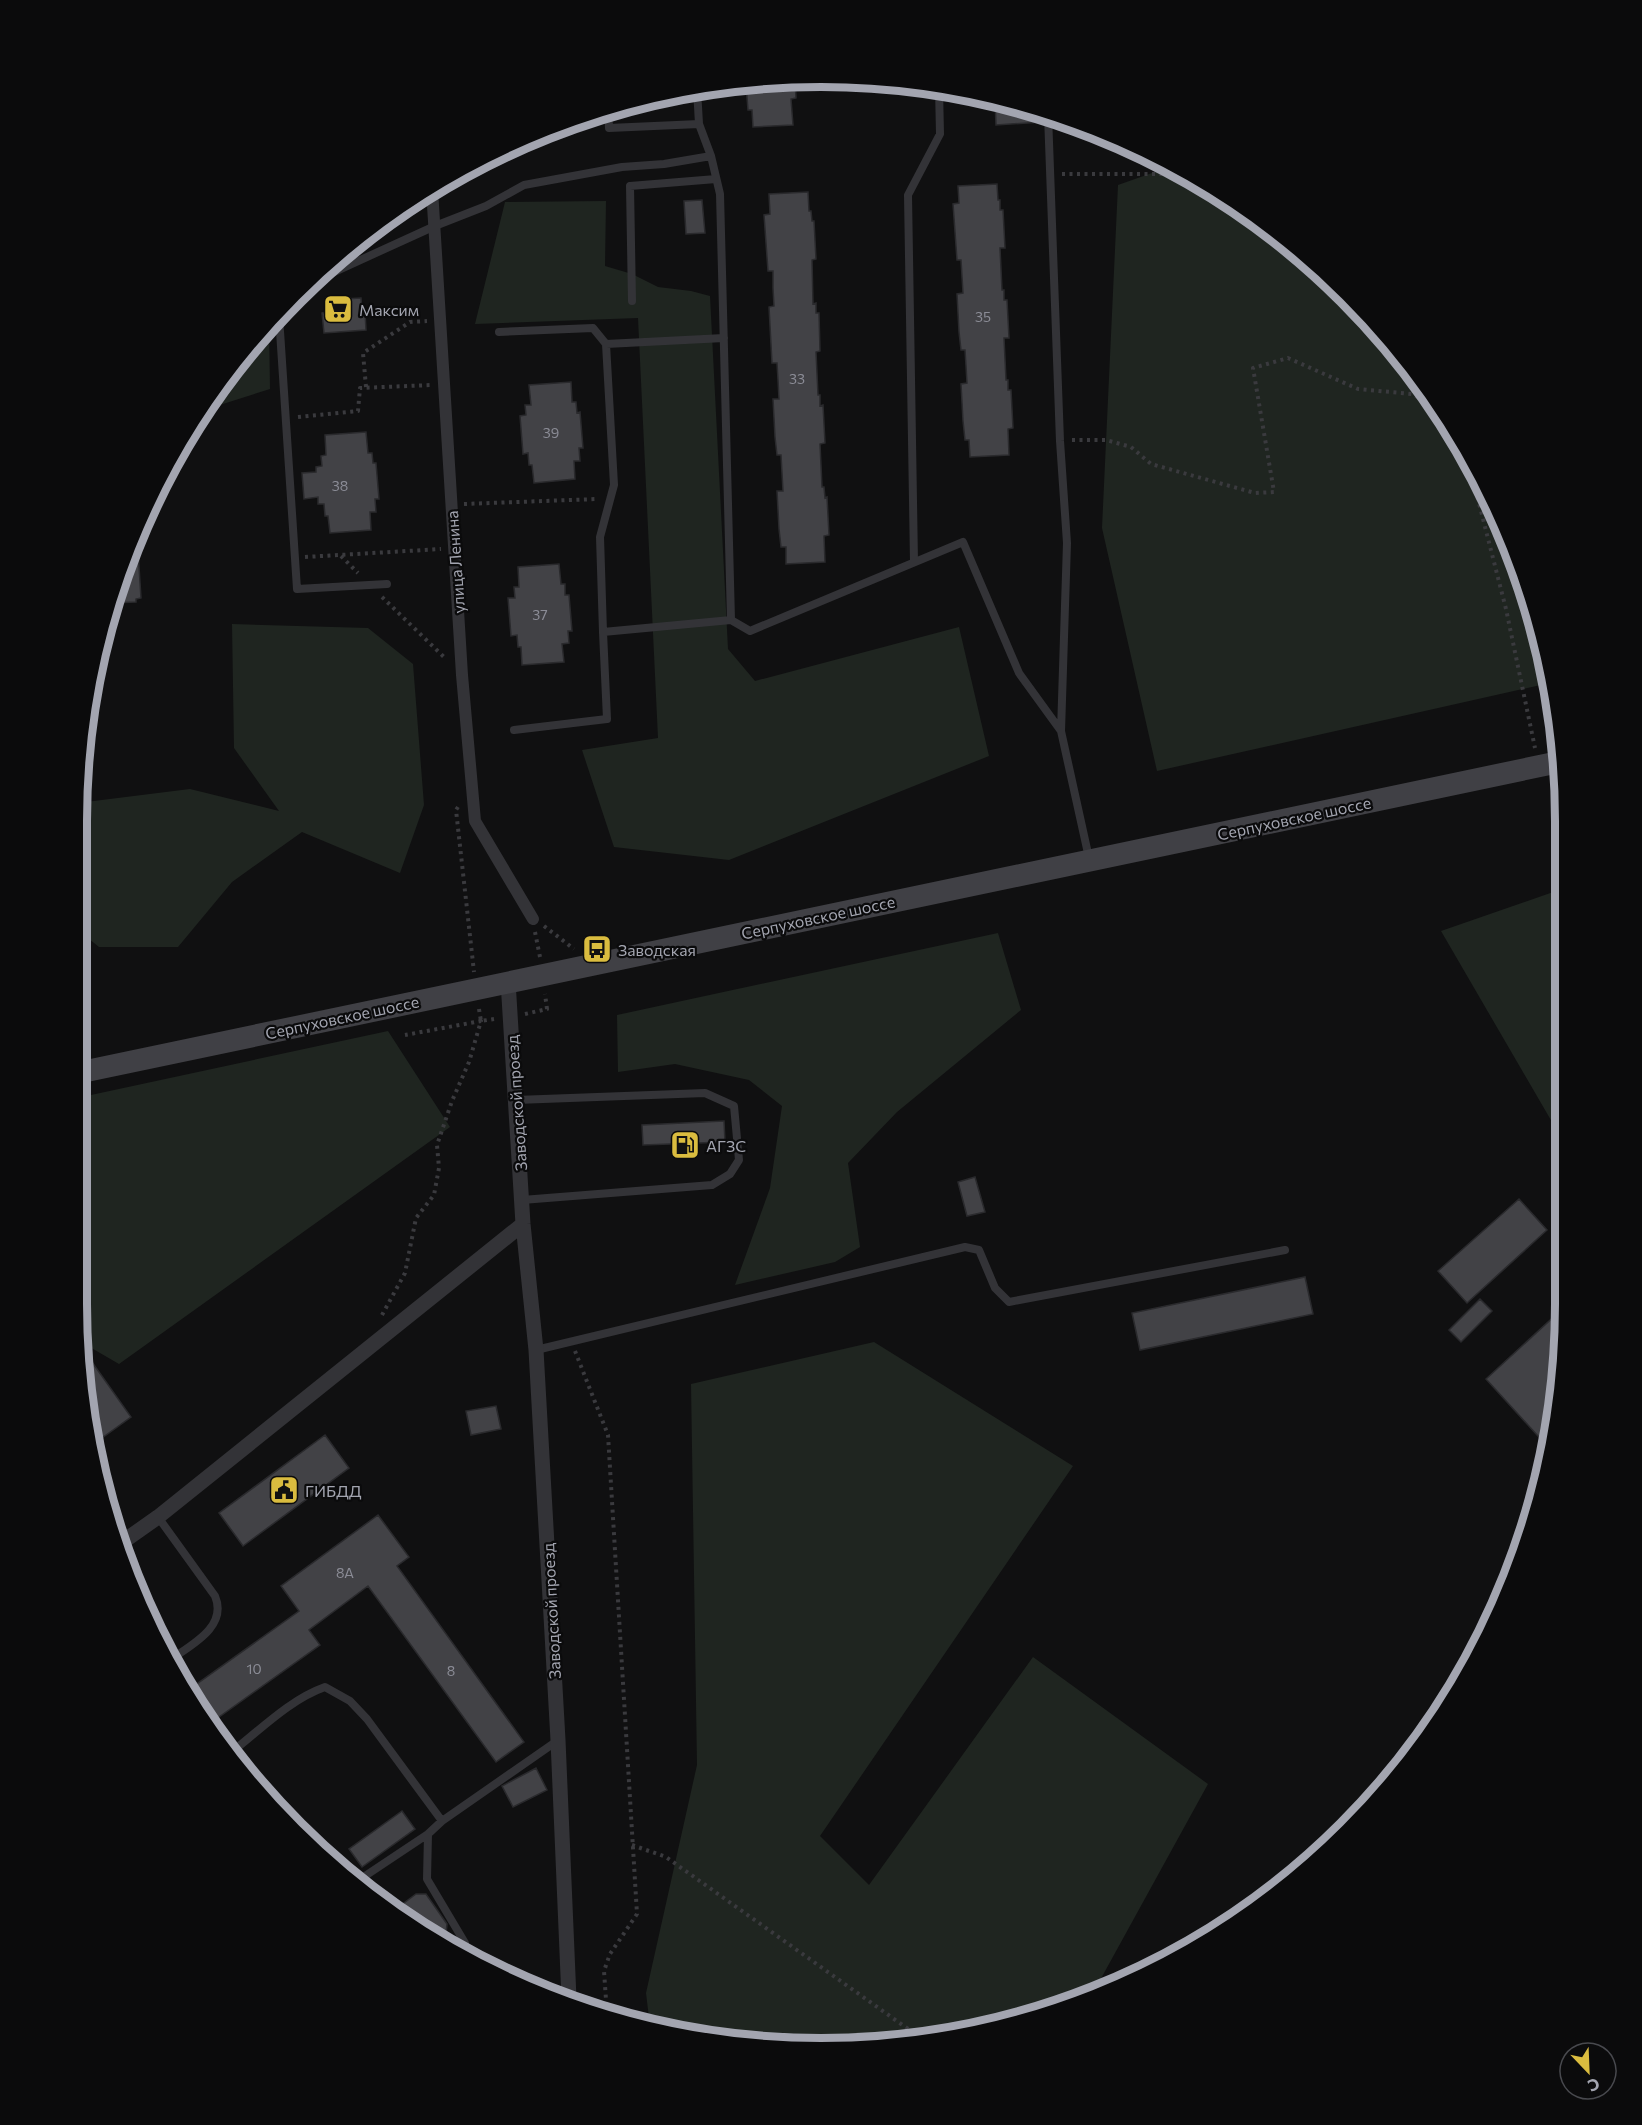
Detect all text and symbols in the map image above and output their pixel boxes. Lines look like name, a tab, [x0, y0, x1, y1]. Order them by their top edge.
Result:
supermarket icon: Максим	[322, 293, 354, 325]
place label: Максим	[359, 300, 419, 319]
house number: 35	[975, 308, 991, 325]
house number: 33	[789, 370, 805, 387]
house number: 39	[543, 424, 559, 441]
house number: 38	[332, 477, 348, 494]
street label: улица Ленина	[442, 510, 468, 614]
house number: 37	[532, 606, 548, 623]
street label: Серпуховское шоссе	[1215, 792, 1373, 844]
street label: Серпуховское шоссе	[739, 891, 897, 943]
bus stop icon: Заводская	[581, 933, 613, 965]
place label: Заводская	[618, 940, 696, 959]
street label: Серпуховское шоссе	[263, 991, 421, 1043]
street label: Заводской проезд	[502, 1034, 530, 1172]
fuel station icon: АГЗС	[669, 1129, 701, 1161]
place label: АГЗС	[706, 1136, 746, 1155]
public building icon: ГИБДД	[268, 1474, 300, 1506]
place label: ГИБДД	[305, 1481, 362, 1500]
street label: Заводской проезд	[538, 1542, 564, 1680]
house number: 8А	[336, 1564, 354, 1581]
house number: 10	[246, 1660, 262, 1677]
house number: 8	[447, 1662, 455, 1679]
north arrow	[1558, 2041, 1618, 2101]
text: С	[1585, 2074, 1603, 2096]

